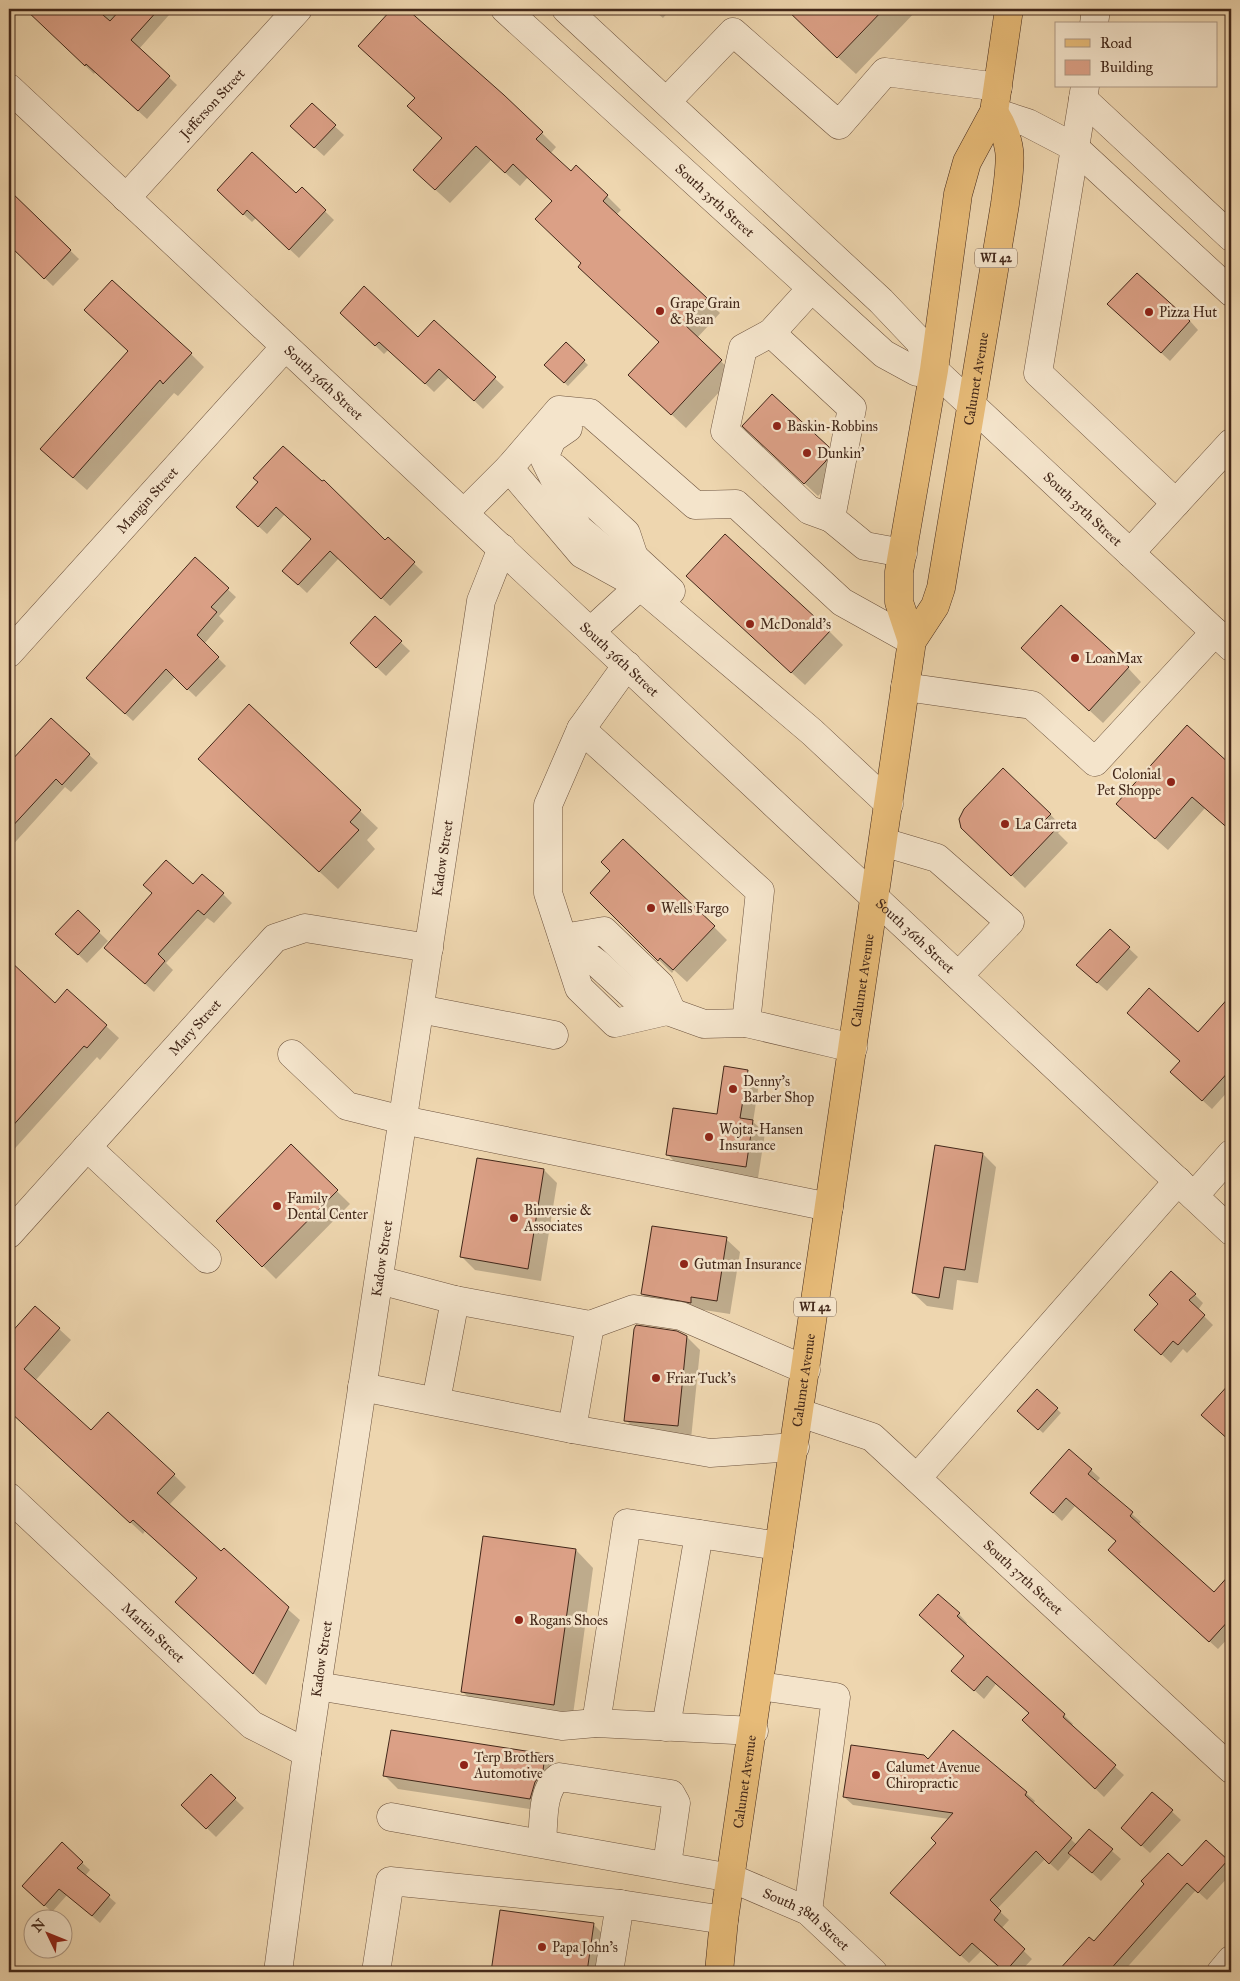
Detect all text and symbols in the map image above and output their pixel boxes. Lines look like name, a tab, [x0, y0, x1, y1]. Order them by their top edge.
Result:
legend	[1055, 22, 1218, 88]
text: Road	[1100, 34, 1132, 52]
text: Building	[1100, 58, 1154, 76]
street label: Jefferson Street	[175, 65, 248, 144]
street label: South 35th Street	[672, 160, 758, 241]
road number: WI 42	[975, 248, 1017, 268]
place label: Grape Grain & Bean	[670, 295, 740, 328]
place label: Pizza Hut	[1159, 304, 1217, 321]
marker: Grape Grain & Bean	[654, 305, 666, 317]
marker: Pizza Hut	[1143, 306, 1155, 318]
street label: Calumet Avenue	[960, 331, 992, 427]
street label: South 36th Street	[281, 341, 367, 423]
place label: Baskin-Robbins	[787, 418, 878, 435]
marker: Baskin-Robbins	[771, 420, 783, 432]
place label: Dunkin'	[817, 445, 865, 462]
marker: Dunkin'	[801, 447, 813, 459]
street label: Mangin Street	[113, 463, 181, 537]
street label: South 35th Street	[1040, 468, 1126, 550]
place label: McDonald's	[760, 616, 831, 633]
street label: South 36th Street	[577, 618, 663, 700]
marker: McDonald's	[744, 618, 756, 630]
place label: LoanMax	[1085, 650, 1143, 667]
marker: LoanMax	[1069, 652, 1081, 664]
place label: Colonial Pet Shoppe	[1097, 766, 1161, 799]
marker: Colonial Pet Shoppe	[1165, 776, 1177, 788]
place label: La Carreta	[1015, 816, 1077, 833]
marker: La Carreta	[999, 818, 1011, 830]
street label: Kadow Street	[428, 819, 456, 897]
street label: South 36th Street	[872, 895, 958, 977]
place label: Wells Fargo	[661, 900, 729, 917]
marker: Wells Fargo	[645, 902, 657, 914]
street label: Calumet Avenue	[847, 932, 877, 1028]
street label: Mary Street	[165, 995, 225, 1059]
place label: Denny's Barber Shop	[743, 1073, 814, 1106]
marker: Denny's Barber Shop	[727, 1083, 739, 1095]
place label: Wojta-Hansen Insurance	[719, 1121, 803, 1154]
marker: Wojta-Hansen Insurance	[703, 1131, 715, 1143]
place label: Family Dental Center	[287, 1190, 369, 1223]
marker: Family Dental Center	[271, 1200, 283, 1212]
place label: Binversie & Associates	[523, 1202, 592, 1235]
marker: Binversie & Associates	[508, 1212, 520, 1224]
street label: Kadow Street	[368, 1219, 396, 1298]
place label: Gutman Insurance	[694, 1256, 802, 1273]
marker: Gutman Insurance	[678, 1258, 690, 1270]
road number: WI 42	[794, 1298, 836, 1316]
street label: Calumet Avenue	[788, 1332, 819, 1428]
place label: Friar Tuck's	[666, 1370, 736, 1387]
marker: Friar Tuck's	[650, 1372, 662, 1384]
street label: South 37th Street	[980, 1536, 1067, 1618]
street label: Martin Street	[118, 1599, 188, 1666]
place label: Rogans Shoes	[529, 1612, 608, 1629]
marker: Rogans Shoes	[513, 1614, 525, 1626]
street label: Kadow Street	[307, 1620, 335, 1698]
street label: Calumet Avenue	[729, 1734, 760, 1830]
place label: Terp Brothers Automotive	[473, 1749, 554, 1782]
marker: Terp Brothers Automotive	[458, 1759, 470, 1771]
place label: Calumet Avenue Chiropractic	[886, 1759, 980, 1792]
marker: Calumet Avenue Chiropractic	[870, 1769, 882, 1781]
street label: South 38th Street	[760, 1884, 853, 1954]
north arrow	[22, 1908, 72, 1958]
text: N	[29, 1915, 49, 1936]
place label: Papa John's	[552, 1939, 618, 1957]
marker: Papa John's	[536, 1941, 548, 1953]

